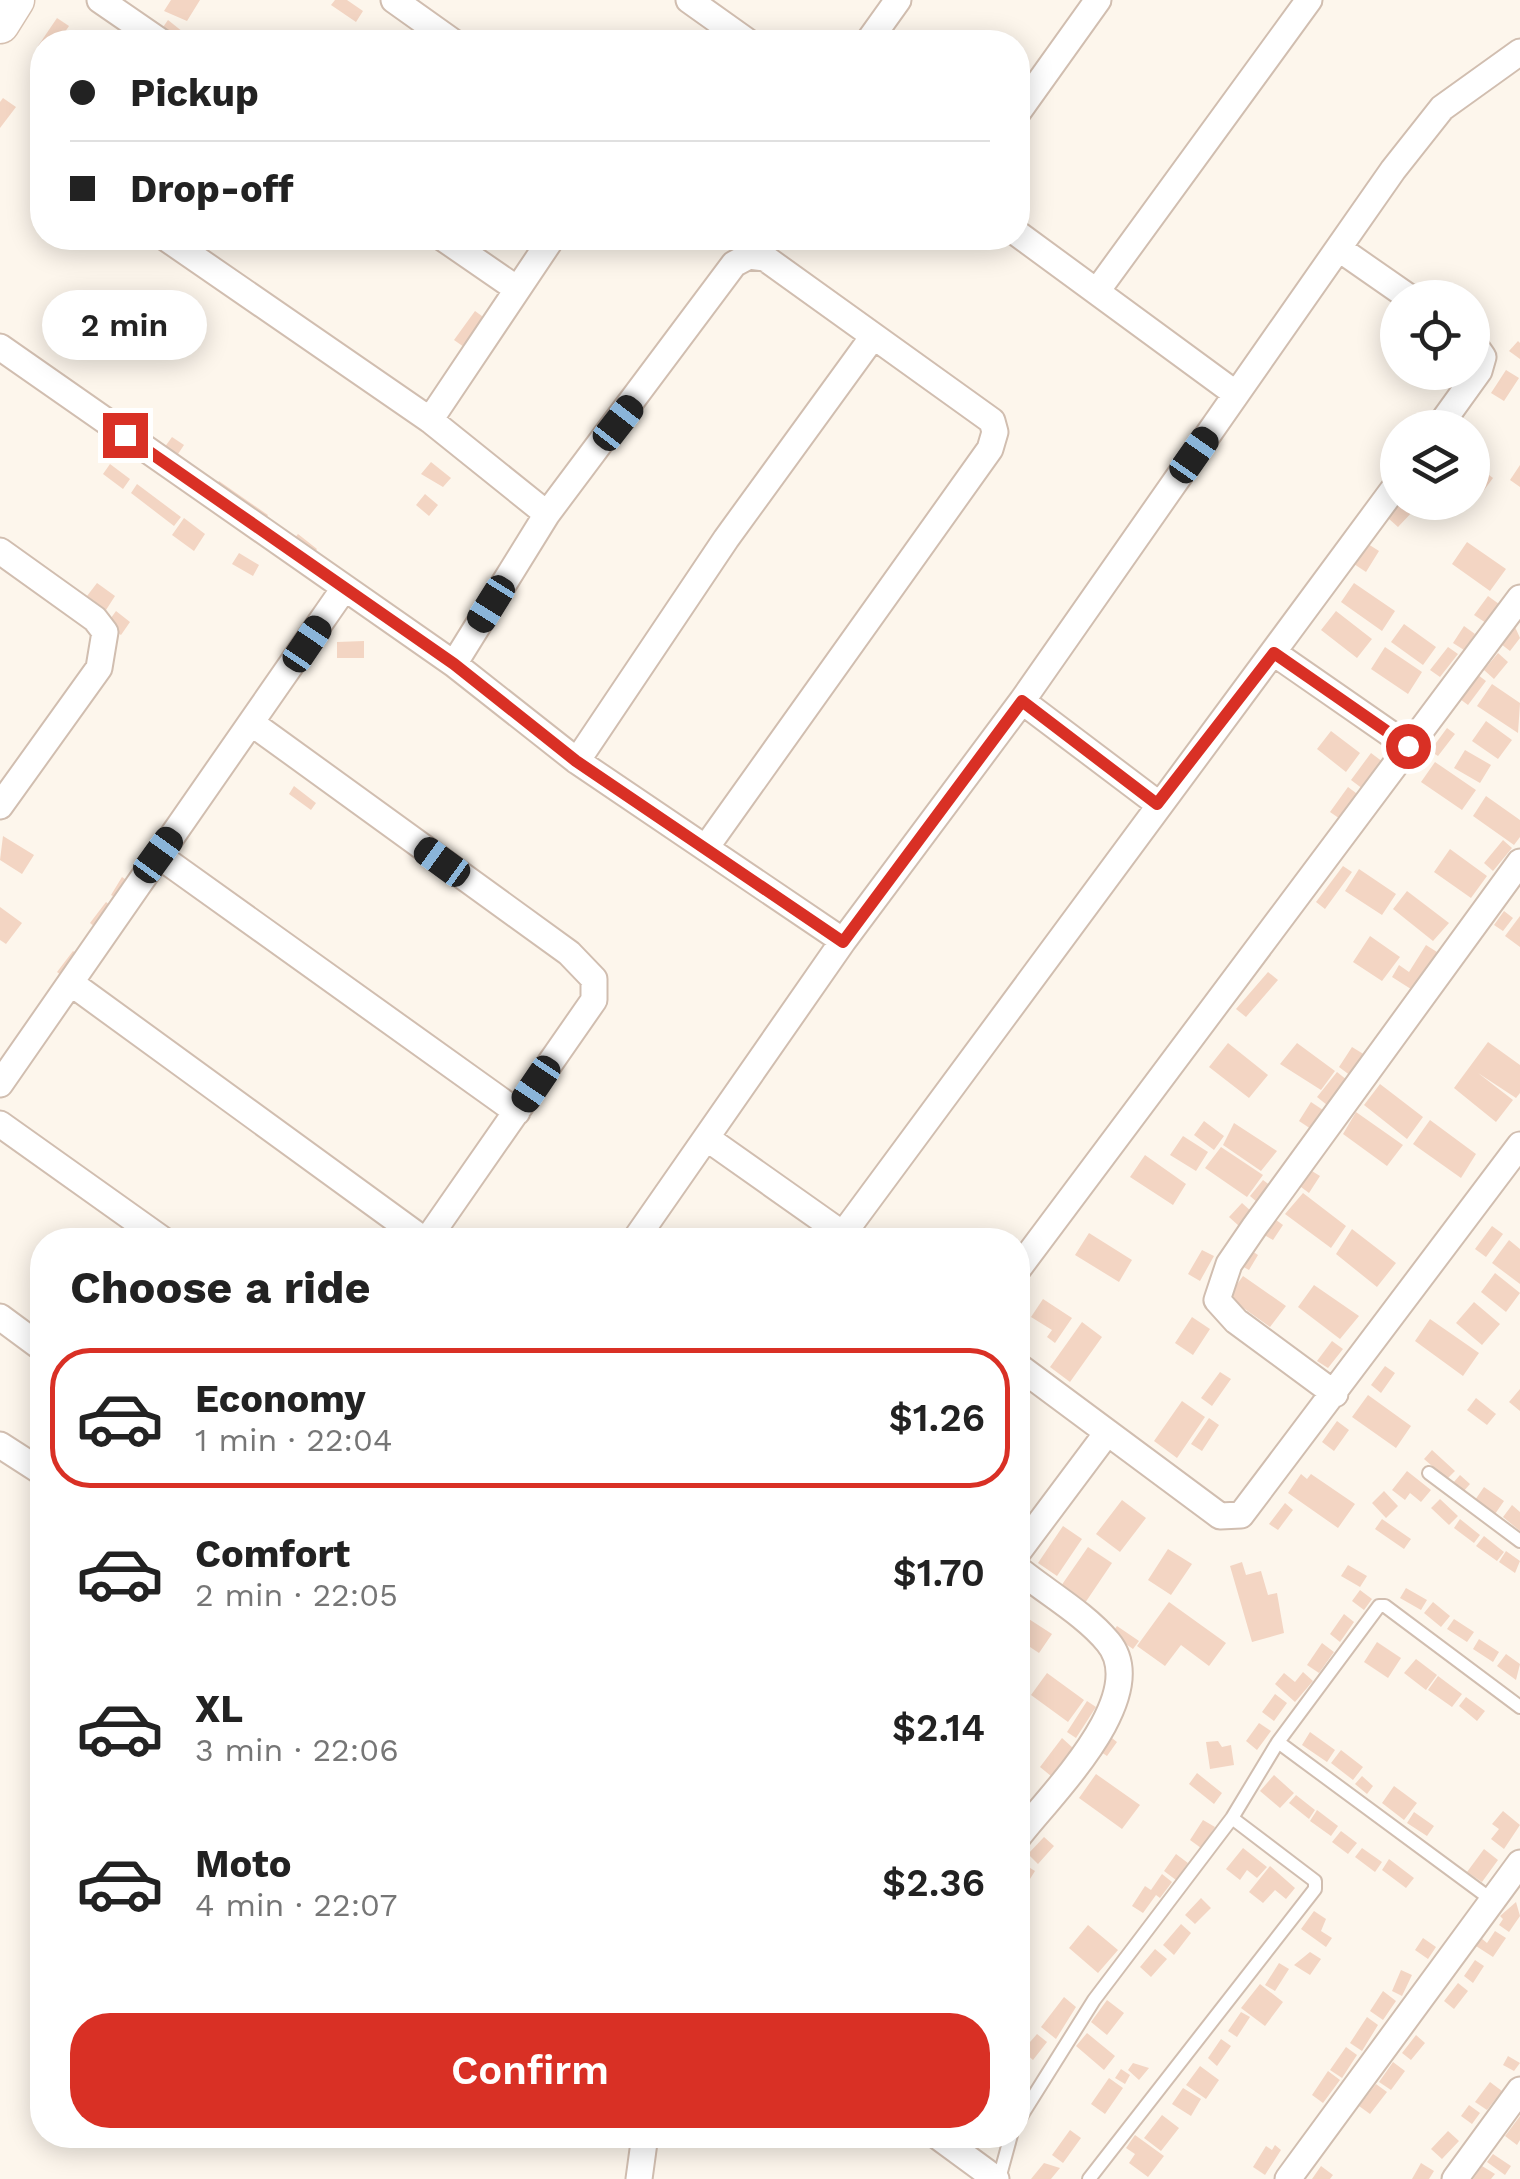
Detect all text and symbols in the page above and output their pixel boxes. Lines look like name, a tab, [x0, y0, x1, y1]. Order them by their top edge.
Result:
text: Pickup	[130, 71, 259, 115]
text: Drop-off	[130, 167, 294, 211]
map controls	[1380, 280, 1490, 520]
button: locate	[1380, 280, 1490, 390]
callout: 2 min	[42, 290, 208, 360]
text: 2 min	[81, 306, 168, 344]
car	[588, 390, 648, 456]
button: layers	[1380, 410, 1490, 520]
route end	[103, 413, 148, 458]
car	[1165, 422, 1223, 488]
car	[462, 571, 520, 637]
car	[278, 611, 336, 677]
route start	[1386, 724, 1431, 769]
car	[128, 822, 188, 888]
car	[409, 832, 475, 892]
car	[507, 1051, 565, 1117]
text: Choose a ride	[70, 1261, 370, 1314]
icon: car	[75, 1373, 165, 1463]
text: Economy	[195, 1377, 366, 1421]
text: $1.26	[889, 1396, 985, 1440]
text: 1 min · 22:04	[195, 1421, 393, 1459]
icon: car	[75, 1528, 165, 1618]
text: Comfort	[195, 1532, 350, 1576]
text: $1.70	[893, 1551, 985, 1595]
text: 2 min · 22:05	[195, 1576, 398, 1614]
icon: car	[75, 1683, 165, 1773]
text: XL	[195, 1687, 243, 1731]
text: $2.14	[892, 1706, 985, 1750]
text: 3 min · 22:06	[195, 1731, 399, 1769]
icon: car	[75, 1838, 165, 1928]
text: Moto	[195, 1842, 291, 1886]
text: $2.36	[882, 1861, 985, 1905]
text: 4 min · 22:07	[195, 1886, 397, 1924]
button: Confirm	[70, 2013, 990, 2128]

